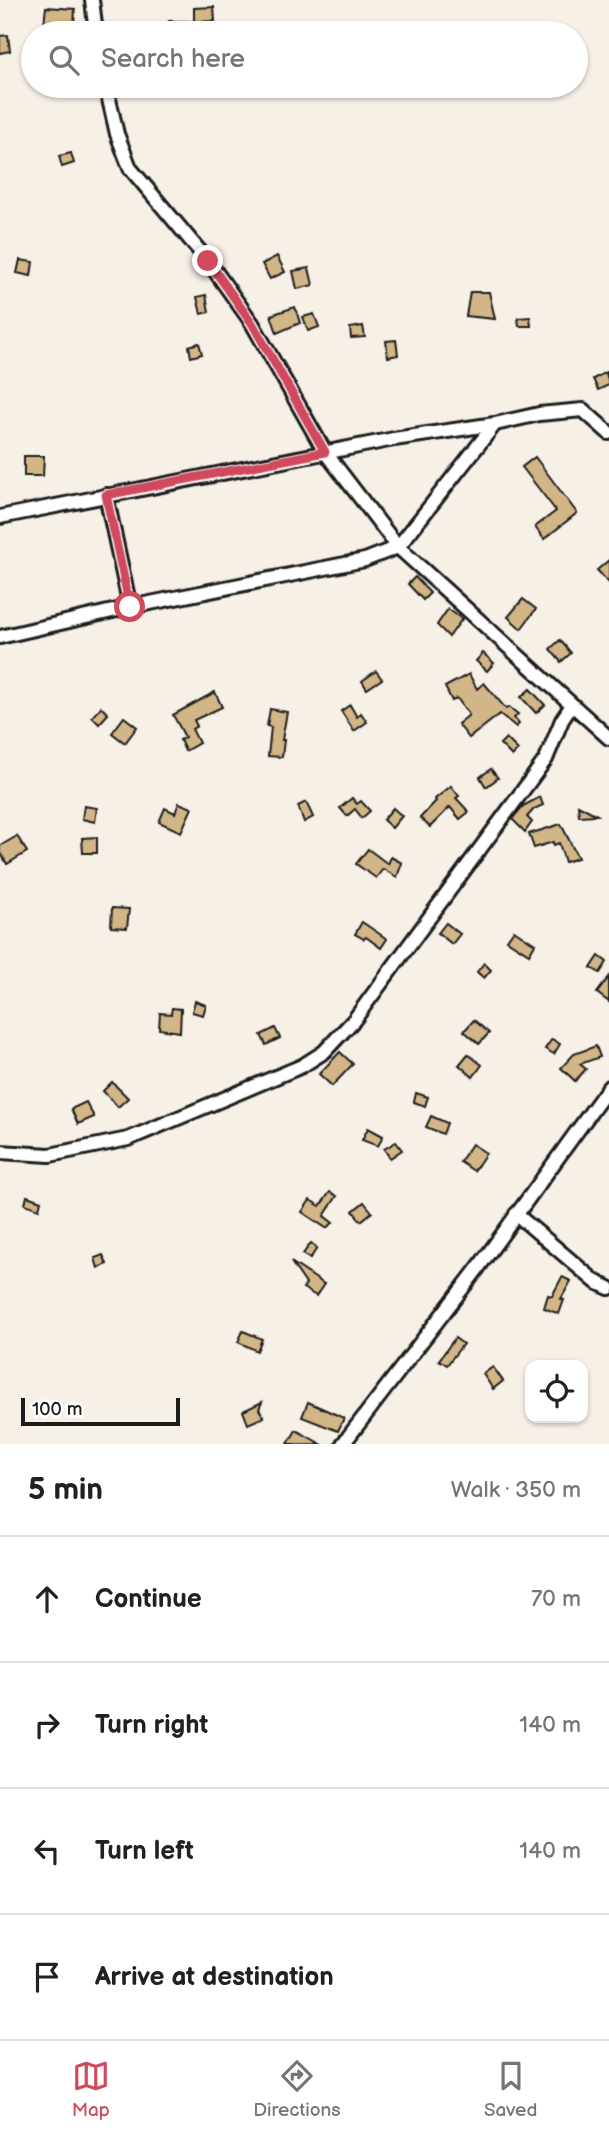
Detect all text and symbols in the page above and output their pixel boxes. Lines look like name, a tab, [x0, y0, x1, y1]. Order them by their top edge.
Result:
search box	[21, 21, 588, 98]
icon: search	[45, 41, 83, 79]
text: Search here	[101, 44, 245, 75]
route end	[192, 245, 223, 276]
route start	[114, 591, 145, 622]
map controls	[525, 1360, 588, 1423]
button: locate	[525, 1360, 588, 1423]
scale bar	[21, 1395, 180, 1427]
text: 100 m	[32, 1398, 83, 1421]
text: 5 min	[28, 1472, 103, 1508]
text: Walk · 350 m	[451, 1476, 581, 1504]
icon: ahead	[28, 1580, 66, 1618]
text: Continue	[95, 1584, 202, 1615]
text: 70 m	[531, 1585, 581, 1613]
icon: right	[28, 1706, 66, 1744]
text: Turn right	[95, 1710, 208, 1741]
text: 140 m	[519, 1711, 581, 1739]
icon: left	[28, 1832, 66, 1870]
text: Turn left	[95, 1836, 194, 1867]
text: 140 m	[519, 1837, 581, 1865]
icon: arrive	[28, 1958, 66, 1996]
text: Arrive at destination	[95, 1962, 334, 1993]
tab: Map	[72, 2057, 110, 2122]
tab: Directions	[253, 2057, 341, 2122]
tab: Saved	[484, 2057, 537, 2122]

